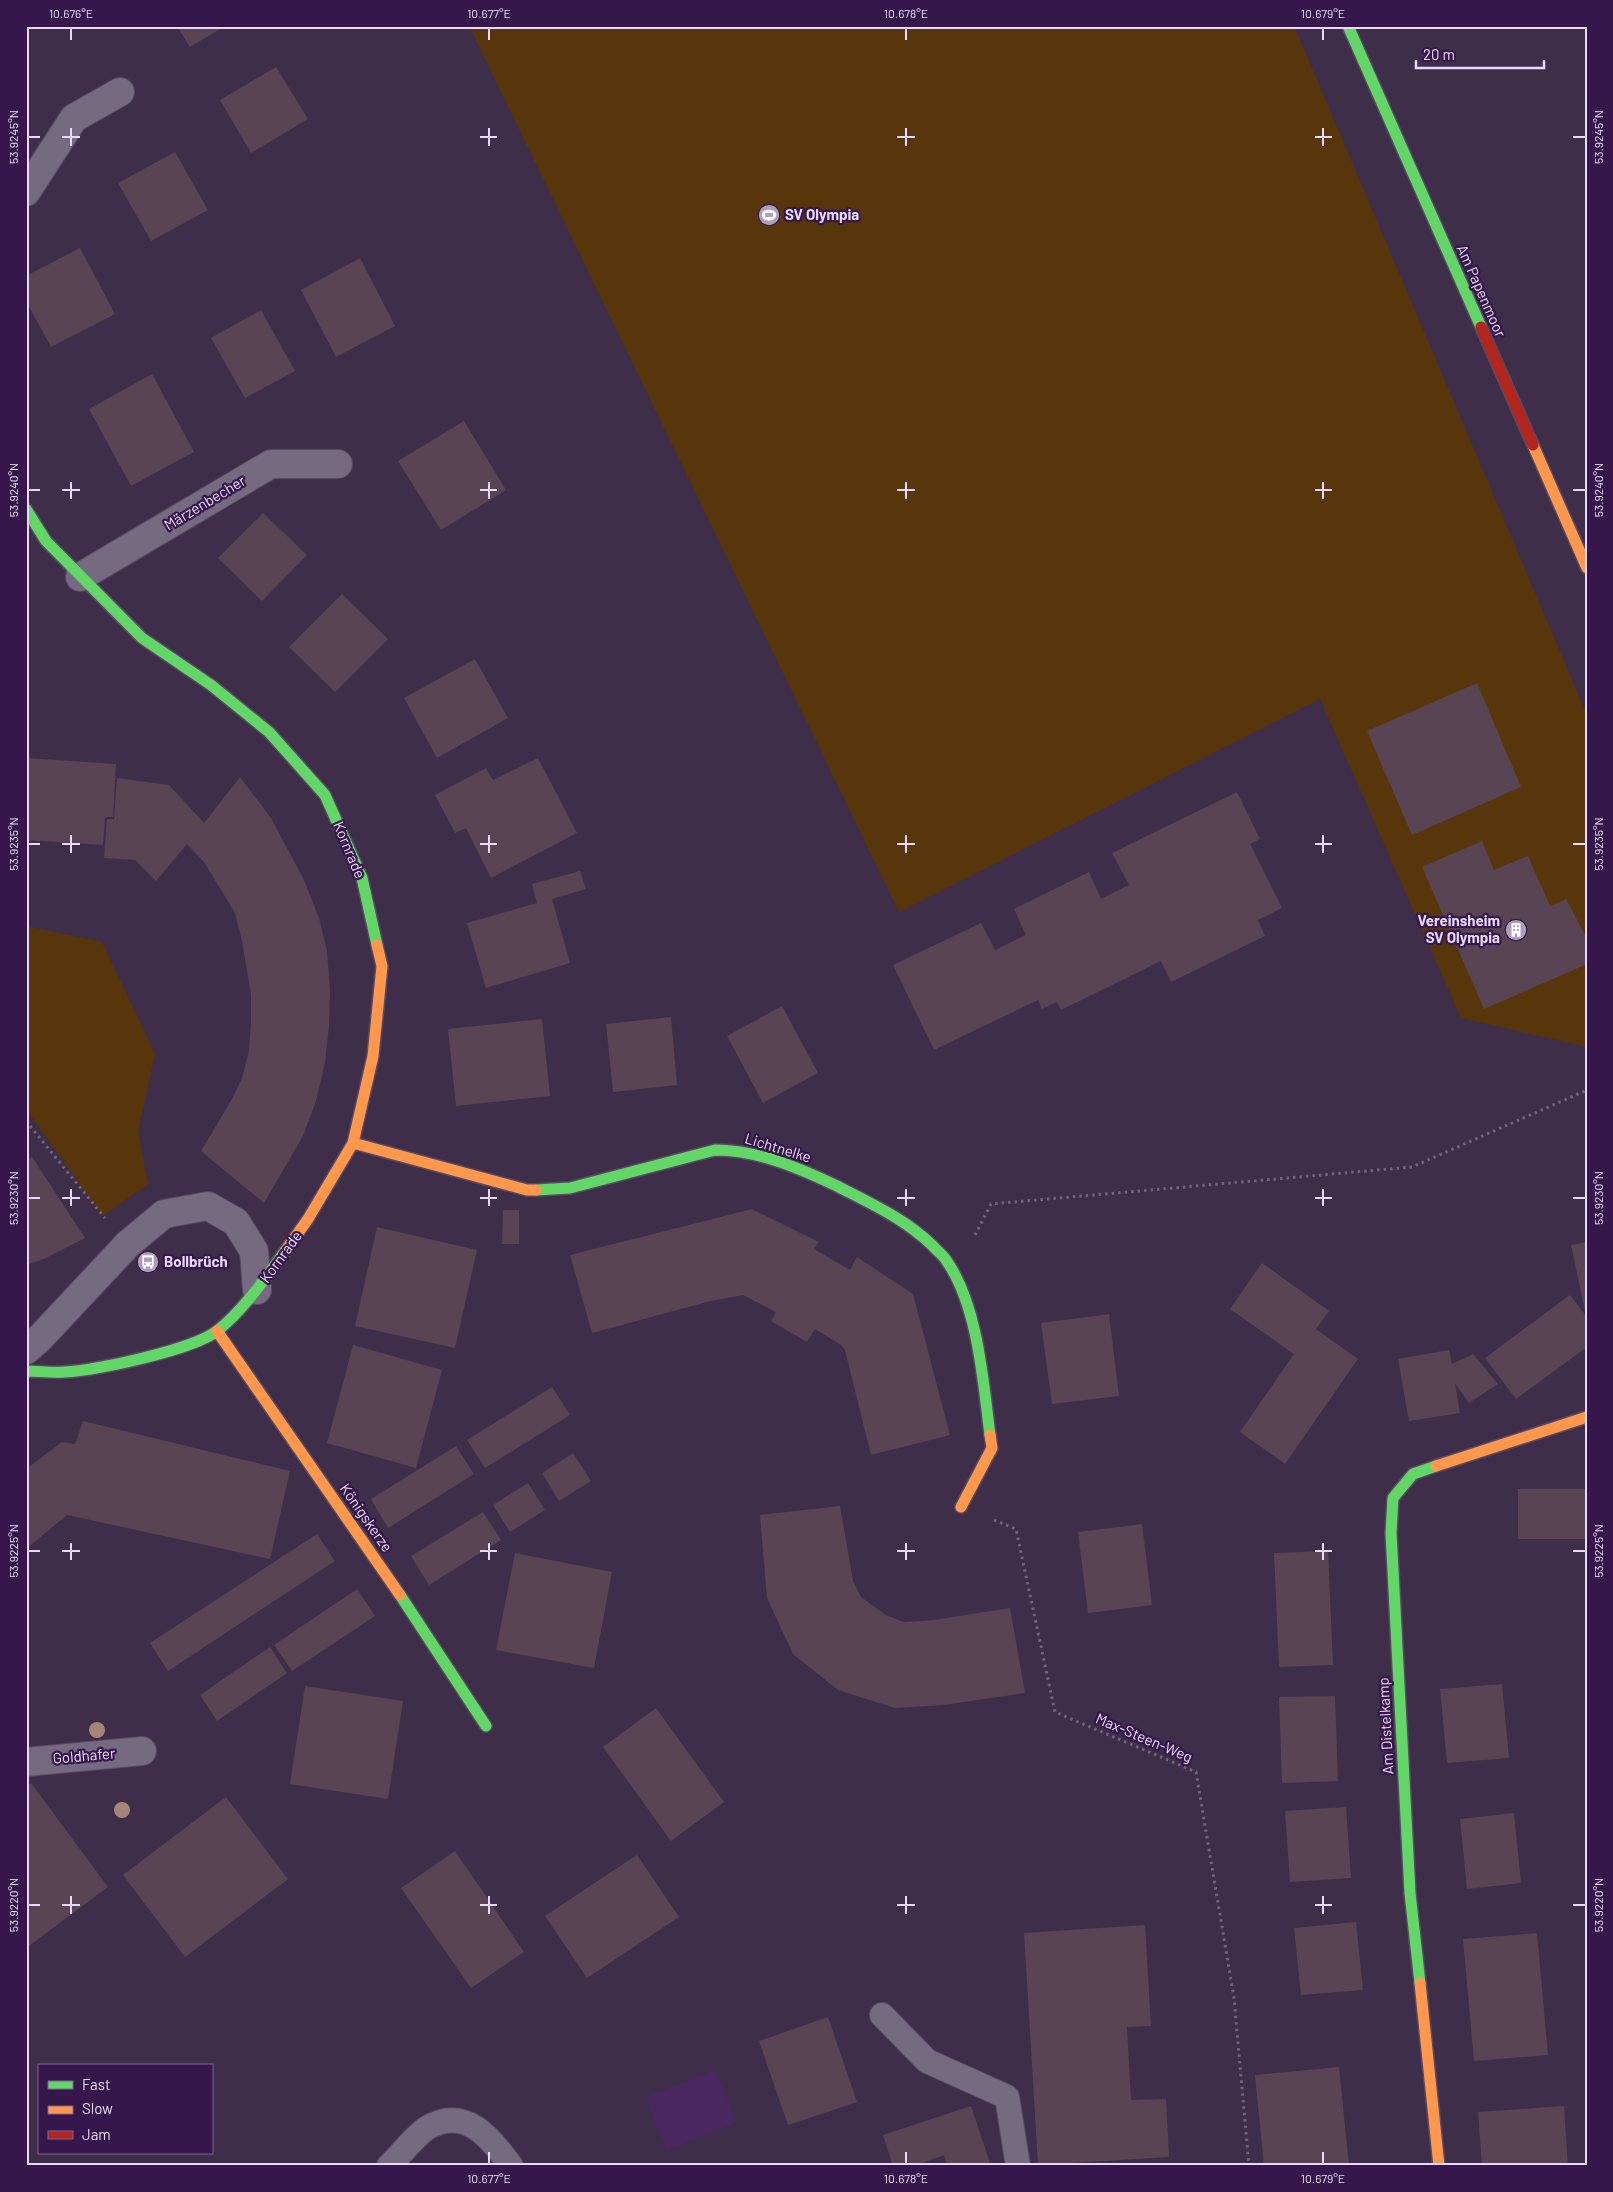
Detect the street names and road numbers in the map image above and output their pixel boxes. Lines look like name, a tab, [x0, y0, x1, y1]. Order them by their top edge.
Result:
street label: Am Papenmoor	[1453, 242, 1511, 340]
street label: Märzenbecher	[160, 470, 249, 534]
street label: Kornrade	[330, 818, 370, 881]
street label: Lichtnelke	[743, 1128, 814, 1166]
street label: Kornrade	[255, 1227, 305, 1286]
street label: Königskerze	[337, 1480, 397, 1555]
street label: Am Distelkamp	[1373, 1677, 1397, 1775]
street label: Max-Steen-Weg	[1093, 1709, 1196, 1766]
street label: Goldhafer	[52, 1743, 117, 1767]

